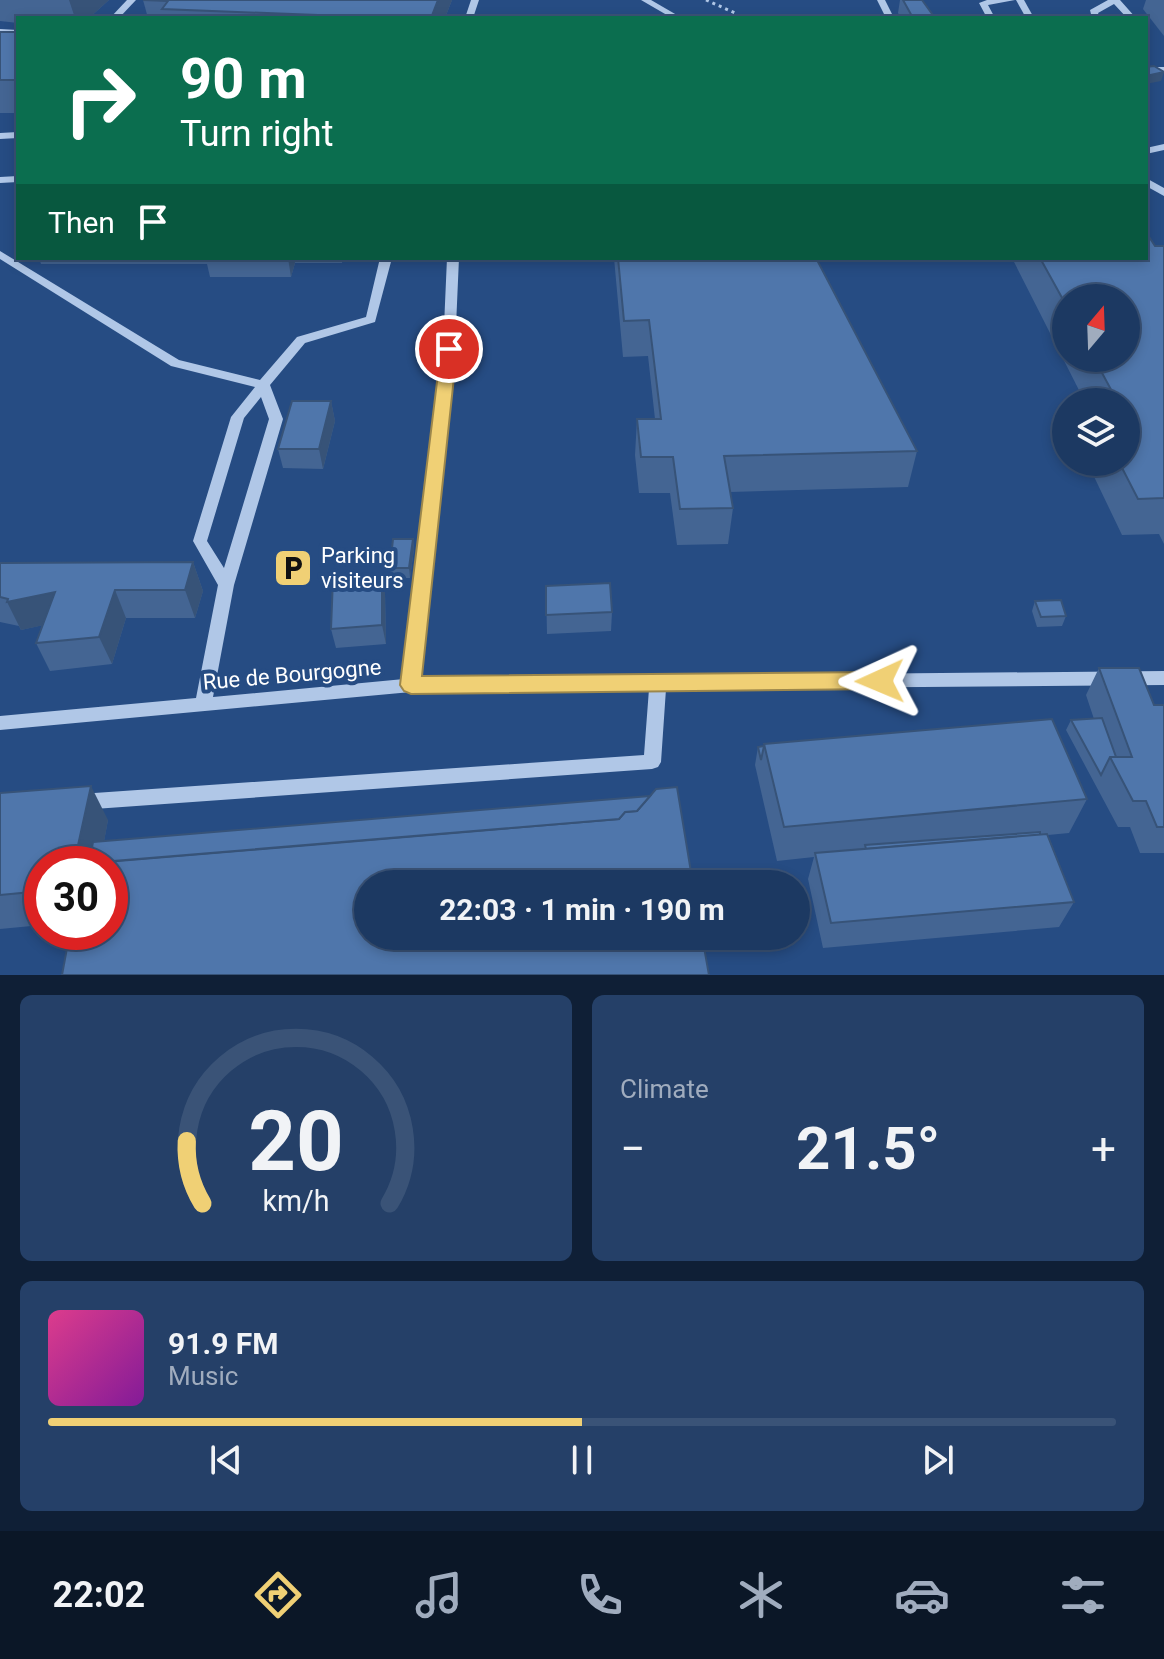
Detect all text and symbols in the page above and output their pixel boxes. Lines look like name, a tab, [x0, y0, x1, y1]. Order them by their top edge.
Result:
text: 90 m	[180, 46, 307, 112]
icon: right	[48, 48, 152, 152]
text: Turn right	[180, 113, 333, 155]
icon: arrive	[131, 200, 175, 244]
text: Then	[48, 205, 115, 240]
north arrow	[1052, 284, 1140, 372]
map controls	[1052, 284, 1140, 476]
pin	[415, 315, 483, 383]
icon: arrive	[427, 327, 471, 371]
button: layers	[1052, 388, 1140, 476]
place label: Parking visiteurs	[321, 543, 404, 593]
parking icon: Parking visiteurs	[272, 547, 314, 589]
position arrow	[838, 639, 922, 723]
street label: Rue de Bourgogne	[202, 654, 382, 695]
speed limit sign: 30	[24, 846, 128, 950]
text: 22:03 · 1 min · 190 m	[439, 892, 725, 927]
text: Climate	[620, 1074, 709, 1104]
text: 20	[248, 1093, 344, 1190]
text: 21.5°	[796, 1113, 940, 1184]
text: −	[620, 1123, 645, 1175]
text: +	[1091, 1123, 1116, 1175]
text: km/h	[262, 1184, 330, 1218]
text: 91.9 FM	[168, 1326, 279, 1361]
text: Music	[168, 1361, 238, 1391]
icon: previous	[204, 1438, 248, 1482]
icon: pause	[560, 1438, 604, 1482]
icon: next	[916, 1438, 960, 1482]
icon: directions	[250, 1567, 306, 1623]
icon: music	[411, 1567, 467, 1623]
icon: phone	[572, 1567, 628, 1623]
icon: climate	[733, 1567, 789, 1623]
icon: car	[894, 1567, 950, 1623]
icon: filters	[1055, 1567, 1111, 1623]
text: 22:02	[53, 1574, 145, 1616]

